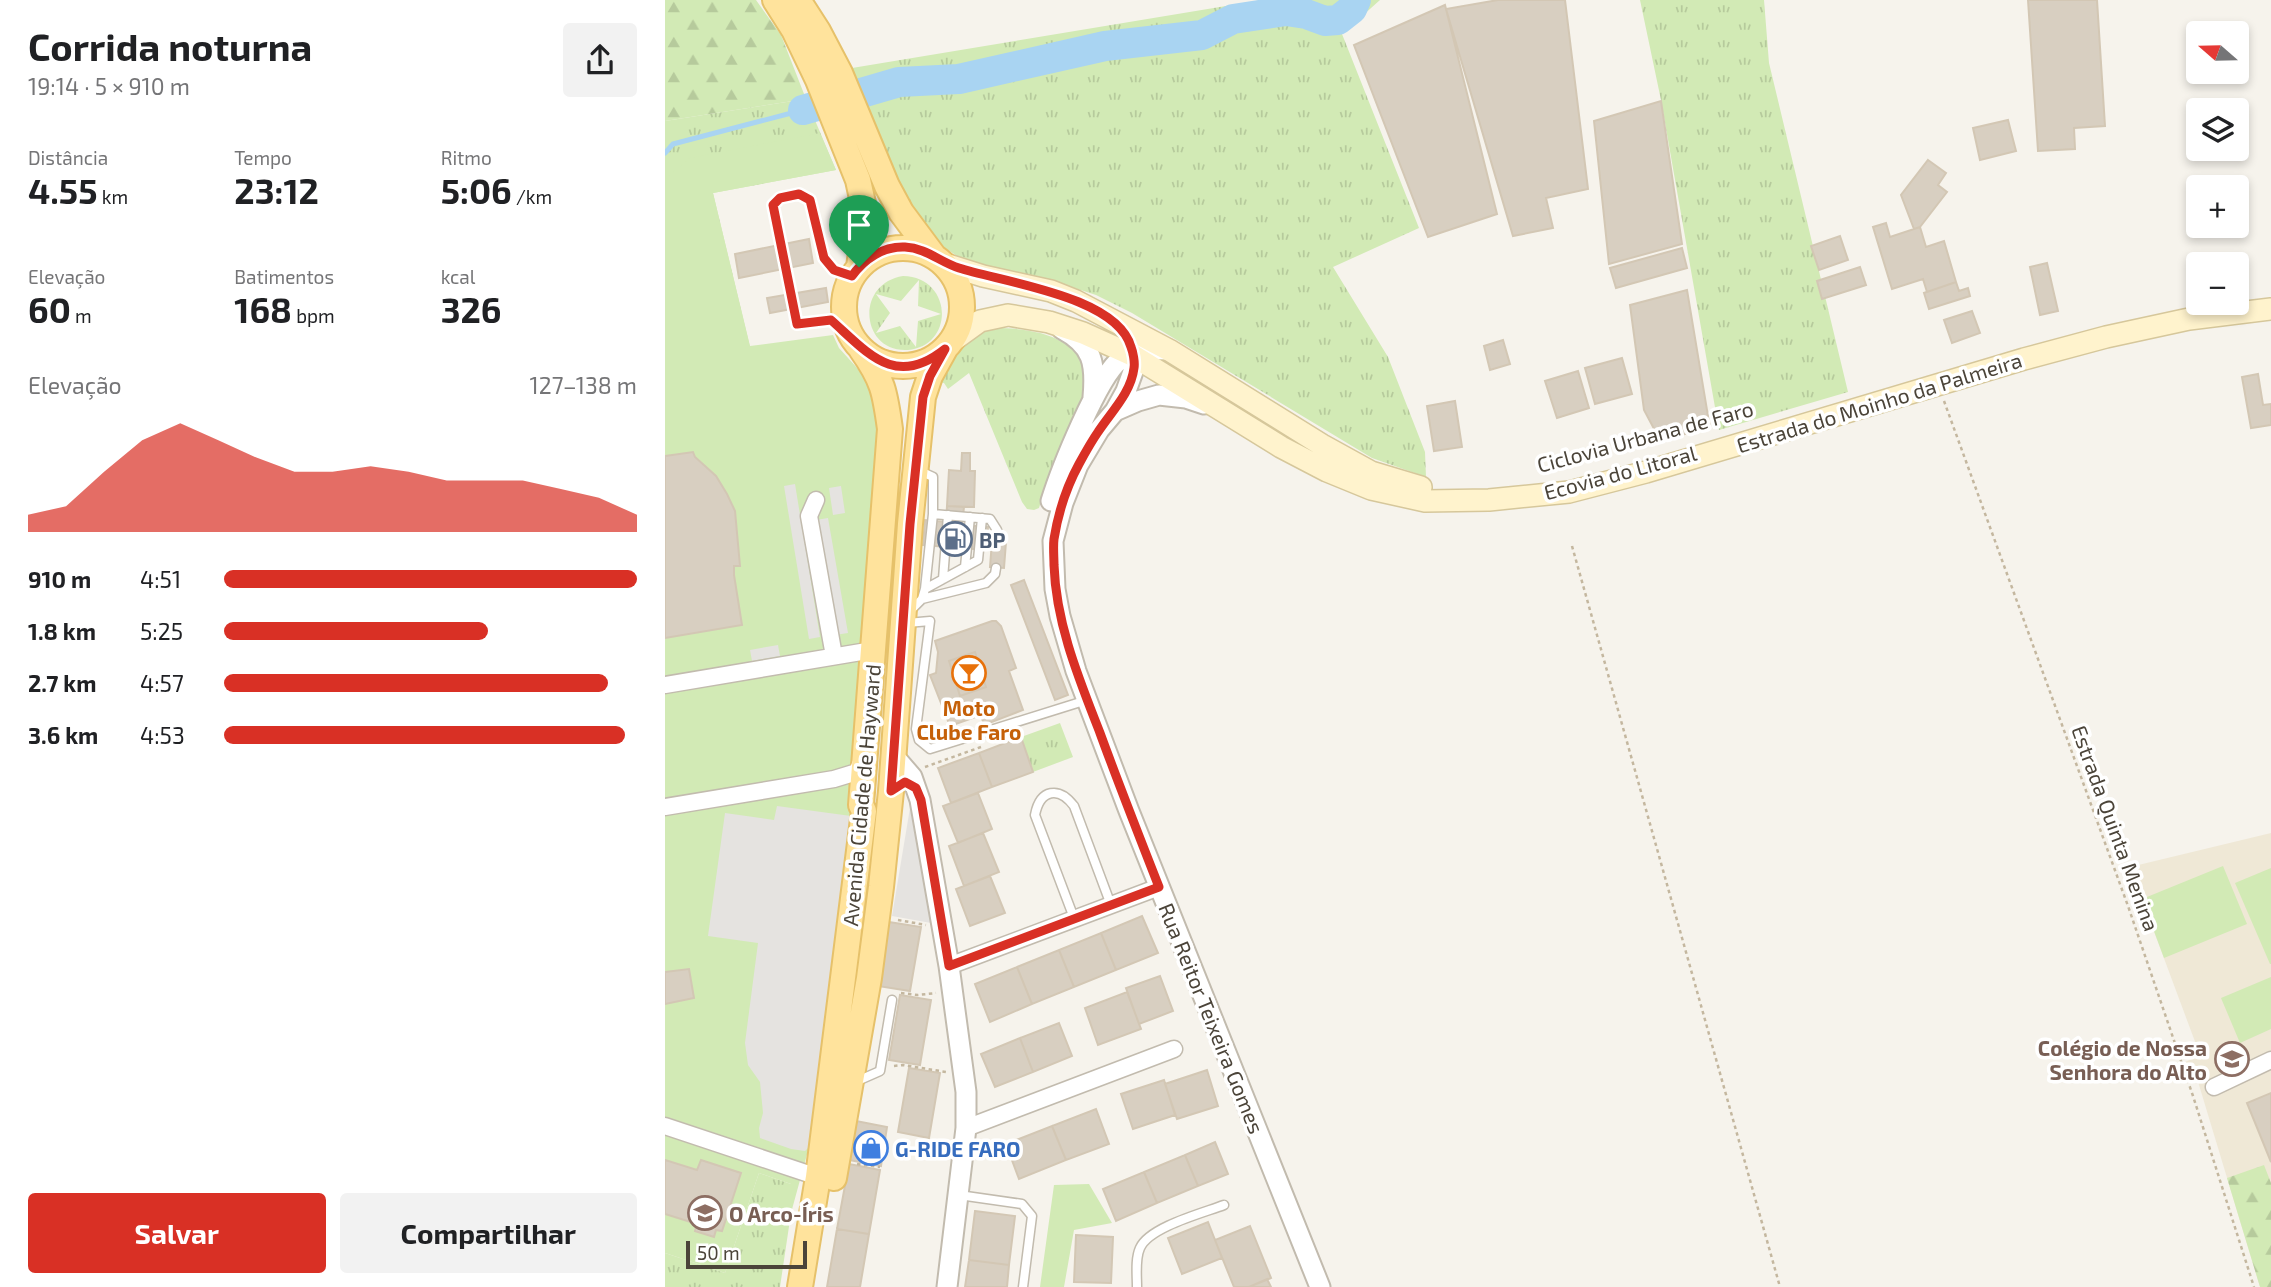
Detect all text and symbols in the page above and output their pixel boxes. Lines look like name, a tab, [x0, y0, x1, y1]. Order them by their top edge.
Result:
north arrow	[2186, 21, 2249, 84]
map controls	[2186, 21, 2249, 315]
text: Corrida noturna	[28, 23, 312, 69]
button: share	[563, 23, 637, 97]
text: 19:14 · 5 × 910 m	[28, 72, 190, 100]
button: layers	[2186, 98, 2249, 161]
text: Distância	[28, 146, 108, 169]
text: Tempo	[234, 146, 292, 169]
text: Ritmo	[441, 146, 492, 169]
text: 4.55	[28, 169, 97, 211]
text: 23:12	[234, 169, 319, 211]
text: 5:06	[441, 169, 512, 211]
button: +	[2186, 175, 2249, 238]
text: km	[97, 185, 128, 208]
text: /km	[512, 185, 552, 208]
pin	[829, 195, 889, 267]
icon: arrive	[840, 206, 878, 244]
button: −	[2186, 252, 2249, 315]
text: Elevação	[28, 265, 105, 288]
text: Batimentos	[234, 265, 334, 288]
text: kcal	[441, 265, 475, 288]
text: 60	[28, 288, 71, 330]
text: 168	[234, 288, 292, 330]
text: 326	[441, 288, 502, 330]
text: m	[71, 304, 92, 327]
text: bpm	[292, 304, 335, 327]
street label: Estrada do Moinho da Palmeira	[1733, 347, 2025, 457]
text: Elevação	[28, 371, 122, 399]
text: 127–138 m	[530, 371, 637, 399]
street label: Ciclovia Urbana de Faro	[1534, 395, 1756, 477]
street label: Ecovia do Litoral	[1541, 439, 1700, 504]
fuel station icon: BP	[936, 520, 974, 558]
place label: BP	[979, 527, 1005, 552]
text: 910 m	[28, 565, 91, 593]
text: 4:51	[140, 565, 181, 593]
text: 1.8 km	[28, 617, 96, 645]
text: 5:25	[140, 617, 183, 645]
bar icon: Moto Clube Faro	[950, 654, 988, 692]
street label: Avenida Cidade de Hayward	[837, 663, 885, 927]
text: 2.7 km	[28, 669, 96, 697]
text: 4:57	[140, 669, 184, 697]
place label: Moto Clube Faro	[917, 695, 1021, 744]
text: 3.6 km	[28, 721, 98, 749]
text: 4:53	[140, 721, 185, 749]
street label: Estrada Quinta Menina	[2066, 722, 2165, 935]
street label: Rua Reitor Teixeira Gomes	[1154, 899, 1270, 1137]
place label: Colégio de Nossa Senhora do Alto	[2038, 1035, 2207, 1084]
school or university icon: Colégio de Nossa Senhora do Alto	[2213, 1040, 2251, 1078]
shop icon: G-RIDE FARO	[852, 1129, 890, 1167]
place label: G-RIDE FARO	[895, 1136, 1020, 1161]
button: Salvar	[28, 1193, 326, 1273]
button: Compartilhar	[340, 1193, 637, 1273]
school or university icon: O Arco-Íris	[686, 1194, 724, 1232]
place label: O Arco-Íris	[729, 1201, 834, 1226]
scale bar	[686, 1238, 807, 1270]
text: 50 m	[697, 1241, 740, 1264]

